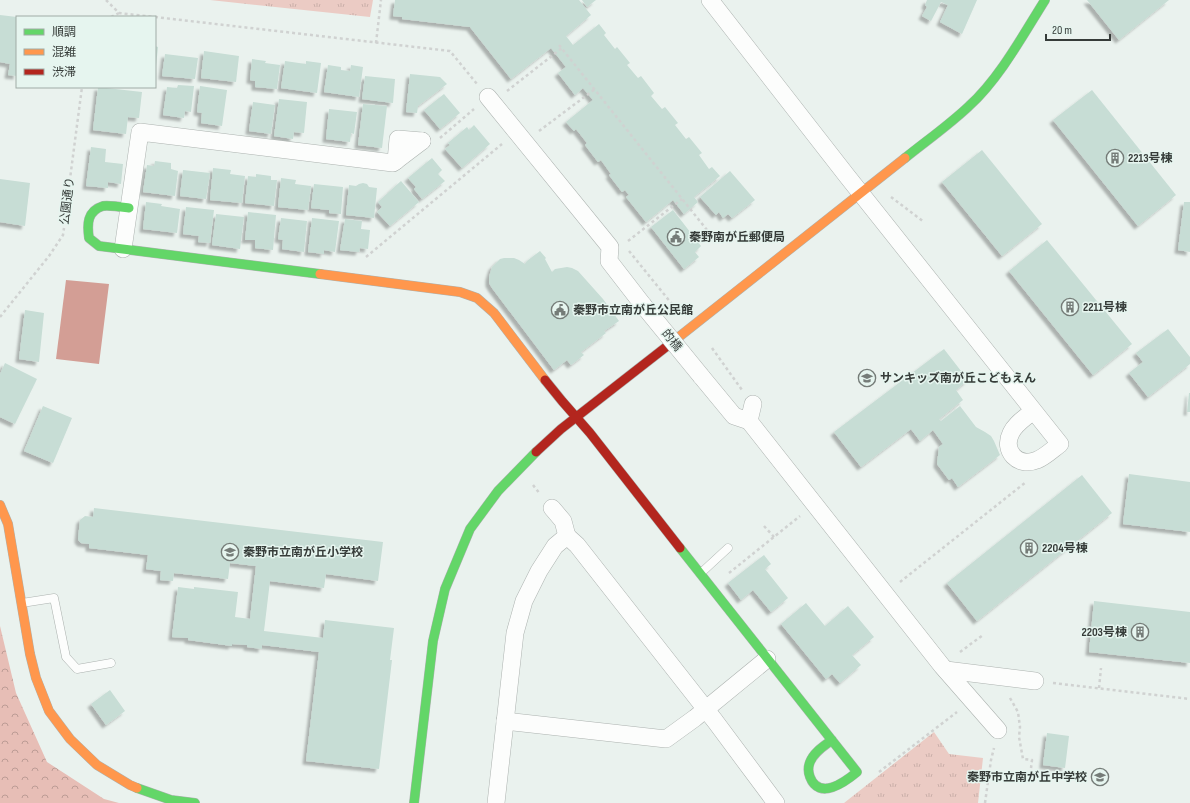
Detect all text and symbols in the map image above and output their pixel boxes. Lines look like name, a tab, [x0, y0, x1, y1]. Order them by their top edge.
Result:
legend	[16, 16, 156, 88]
scale bar	[1046, 16, 1110, 42]
text: 20 m	[1052, 23, 1072, 38]
text: 順調	[52, 25, 76, 40]
text: 混雑	[52, 45, 76, 60]
text: 渋滞	[52, 65, 76, 80]
building icon: 2213号棟	[1105, 148, 1125, 168]
place label: 2213号棟	[1128, 151, 1173, 166]
street label: 公園通り	[57, 176, 78, 226]
public building icon: 秦野南が丘郵便局	[666, 227, 686, 247]
place label: 秦野南が丘郵便局	[689, 230, 785, 245]
building icon: 2211号棟	[1060, 297, 1080, 317]
public building icon: 秦野市立南が丘公民館	[550, 300, 570, 320]
place label: 2211号棟	[1083, 300, 1127, 315]
place label: 秦野市立南が丘公民館	[573, 303, 693, 318]
street label: 的橋	[658, 326, 685, 354]
school or university icon: サンキッズ南が丘こどもえん	[857, 368, 877, 388]
place label: サンキッズ南が丘こどもえん	[880, 371, 1036, 386]
building icon: 2204号棟	[1019, 538, 1039, 558]
place label: 2204号棟	[1042, 541, 1088, 556]
school or university icon: 秦野市立南が丘小学校	[220, 542, 240, 562]
place label: 秦野市立南が丘小学校	[243, 545, 363, 560]
building icon: 2203号棟	[1130, 622, 1150, 642]
place label: 2203号棟	[1081, 625, 1127, 640]
school or university icon: 秦野市立南が丘中学校	[1090, 767, 1110, 787]
place label: 秦野市立南が丘中学校	[967, 770, 1087, 785]

